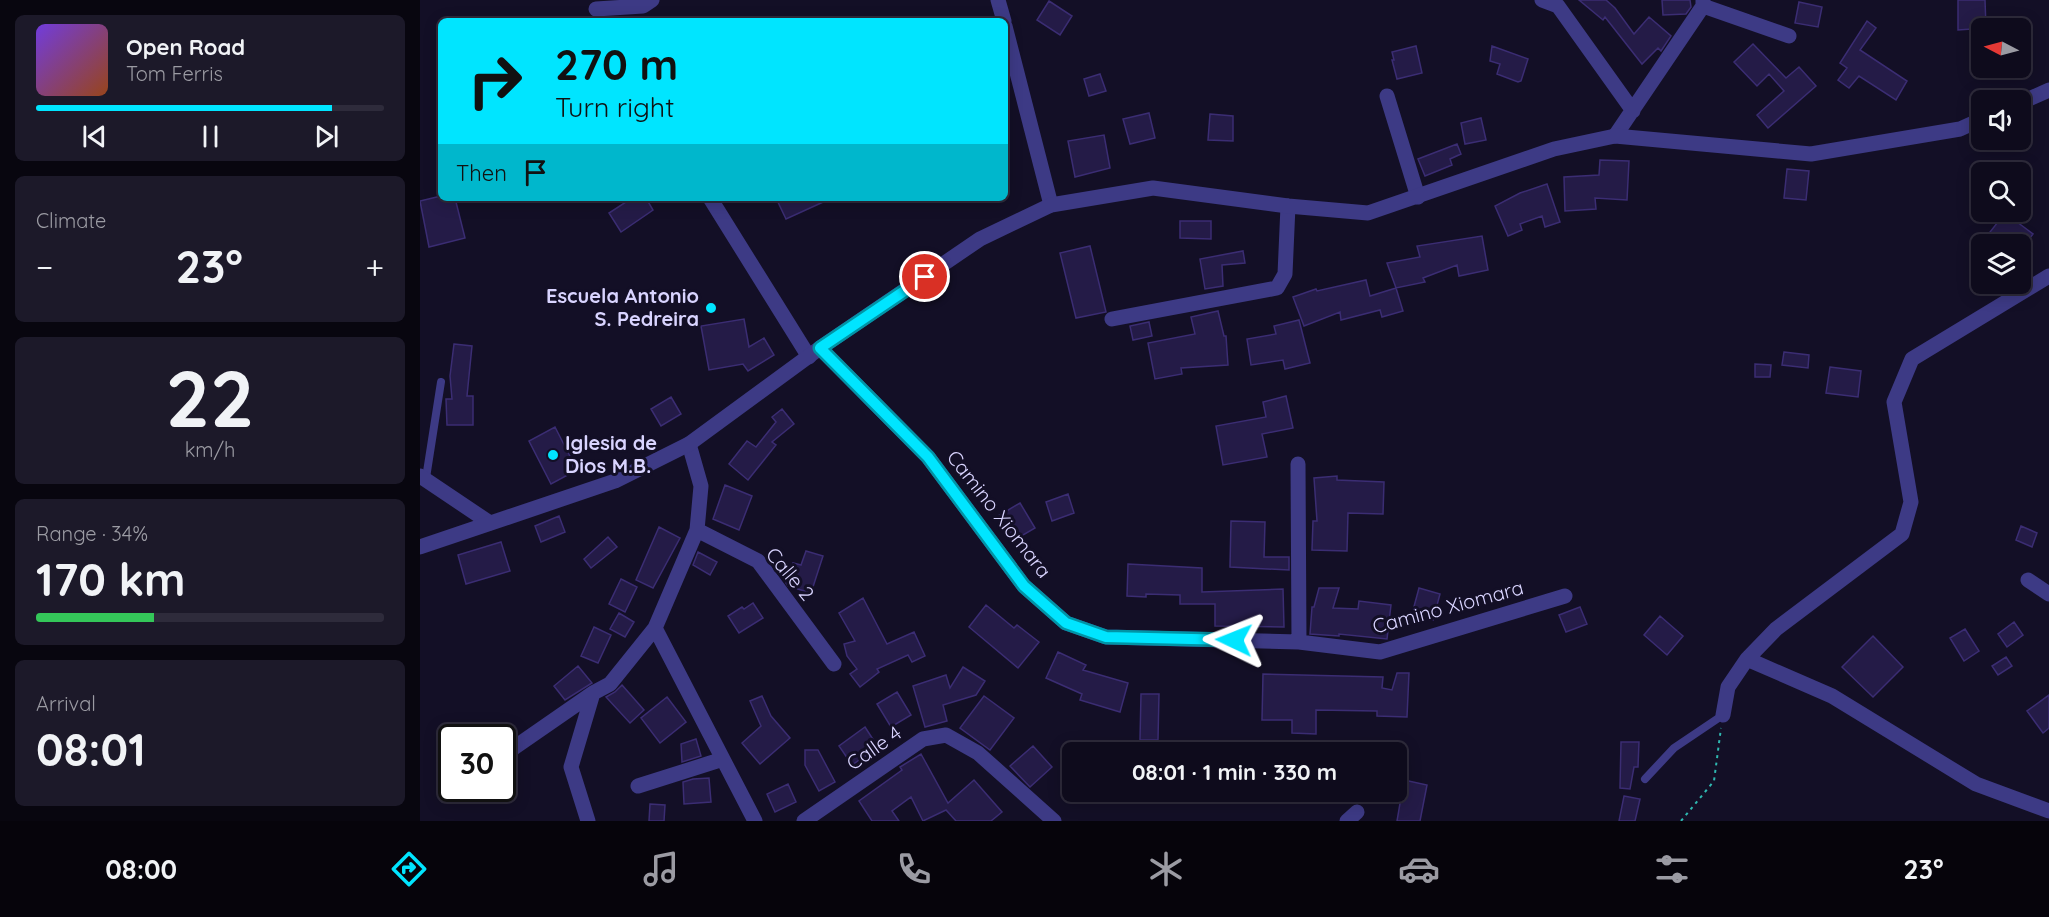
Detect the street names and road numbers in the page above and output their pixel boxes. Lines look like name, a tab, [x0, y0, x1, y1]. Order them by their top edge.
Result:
street label: Camino Xiomara	[942, 445, 1057, 583]
street label: Calle 2	[761, 542, 820, 605]
street label: Camino Xiomara	[1370, 574, 1526, 639]
street label: Calle 4	[841, 720, 906, 775]

